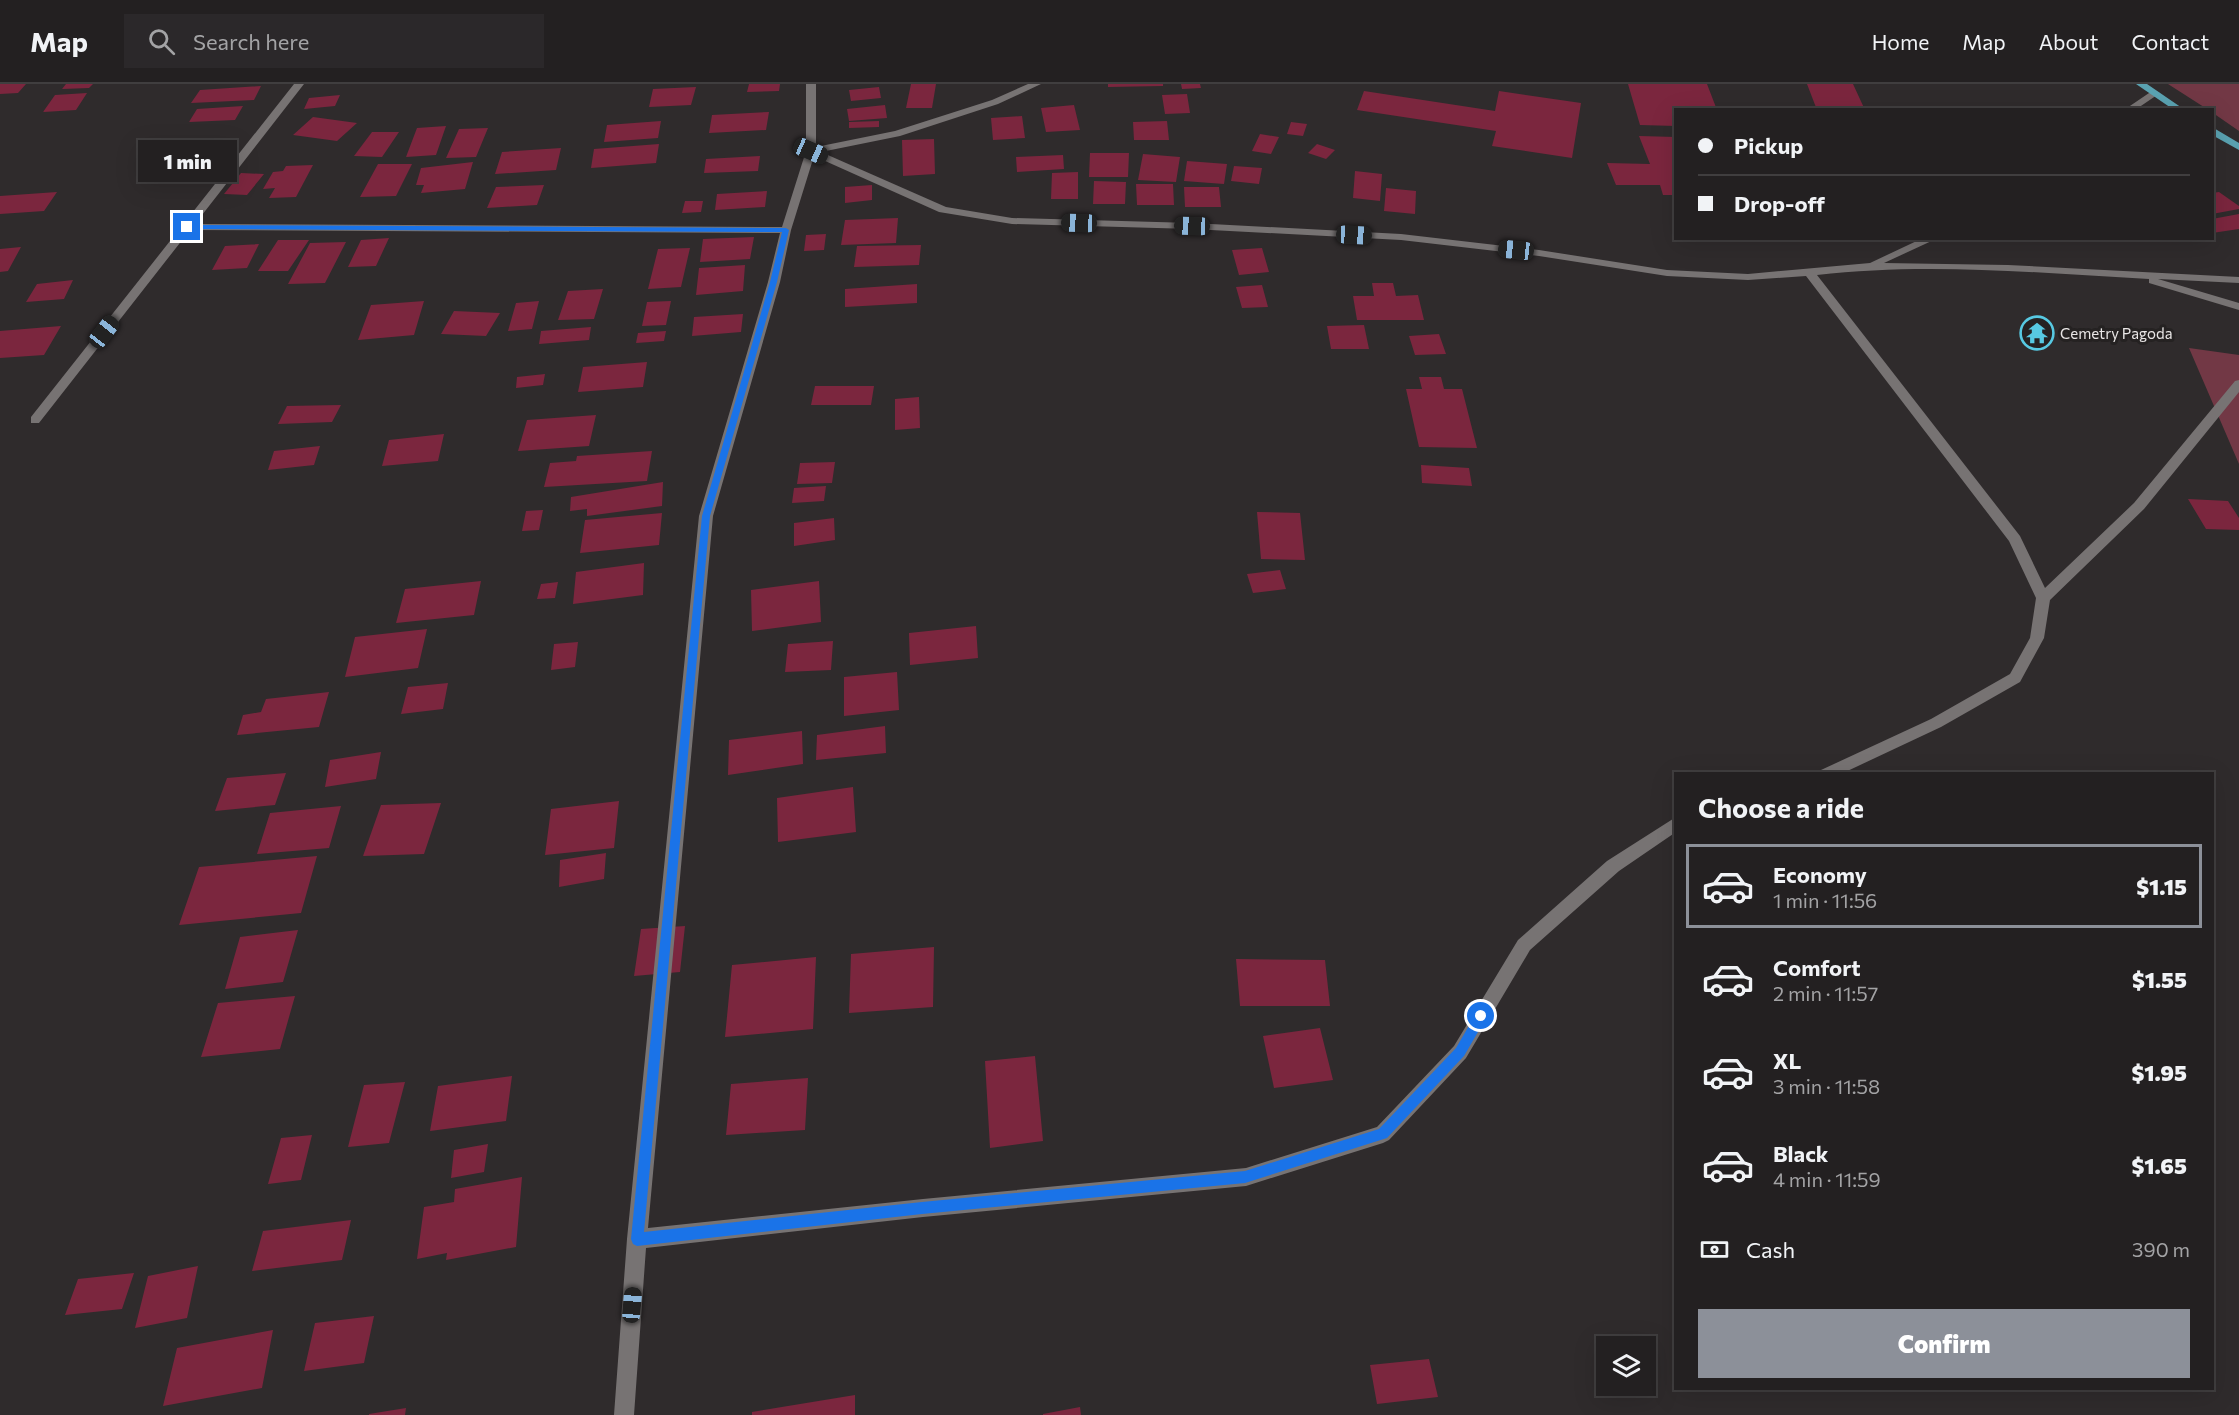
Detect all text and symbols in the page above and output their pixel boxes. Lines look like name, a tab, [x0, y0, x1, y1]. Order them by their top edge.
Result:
search box	[124, 14, 544, 68]
text: Map	[30, 24, 88, 58]
icon: search	[145, 25, 178, 58]
text: Search here	[193, 28, 309, 55]
text: Home	[1872, 29, 1929, 54]
text: Map	[1962, 29, 2006, 54]
text: About	[2039, 29, 2098, 54]
text: Contact	[2131, 29, 2209, 54]
text: Pickup	[1734, 132, 1803, 159]
car	[791, 135, 831, 167]
callout: 1 min	[138, 140, 237, 182]
text: 1 min	[163, 149, 212, 173]
text: Drop-off	[1734, 190, 1825, 217]
route end	[173, 213, 200, 240]
car	[1061, 213, 1097, 233]
car	[1174, 216, 1210, 236]
car	[1336, 225, 1372, 245]
car	[1497, 239, 1535, 261]
car	[86, 312, 122, 352]
temple icon: Cemetry Pagoda	[2019, 315, 2055, 351]
place label: Cemetry Pagoda	[2060, 324, 2173, 342]
text: Choose a ride	[1698, 791, 1864, 824]
icon: car	[1701, 859, 1755, 913]
text: Economy	[1773, 861, 1867, 888]
text: $1.15	[2136, 873, 2187, 900]
text: 1 min · 11:56	[1773, 888, 1877, 912]
icon: car	[1701, 952, 1755, 1006]
text: Comfort	[1773, 954, 1861, 981]
text: $1.55	[2132, 966, 2187, 993]
text: 2 min · 11:57	[1773, 981, 1878, 1005]
route start	[1467, 1002, 1494, 1029]
icon: car	[1701, 1045, 1755, 1099]
text: XL	[1773, 1047, 1801, 1074]
text: $1.95	[2131, 1059, 2187, 1086]
text: 3 min · 11:58	[1773, 1074, 1880, 1098]
icon: car	[1701, 1138, 1755, 1192]
text: Black	[1773, 1140, 1828, 1167]
text: $1.65	[2131, 1152, 2187, 1179]
text: 4 min · 11:59	[1773, 1167, 1881, 1191]
icon: cash	[1698, 1233, 1731, 1266]
text: Cash	[1746, 1236, 1795, 1263]
text: 390 m	[2132, 1237, 2190, 1261]
car	[621, 1286, 643, 1324]
button: Confirm	[1698, 1309, 2190, 1378]
map controls	[1596, 1336, 1656, 1396]
button: layers	[1596, 1336, 1656, 1396]

